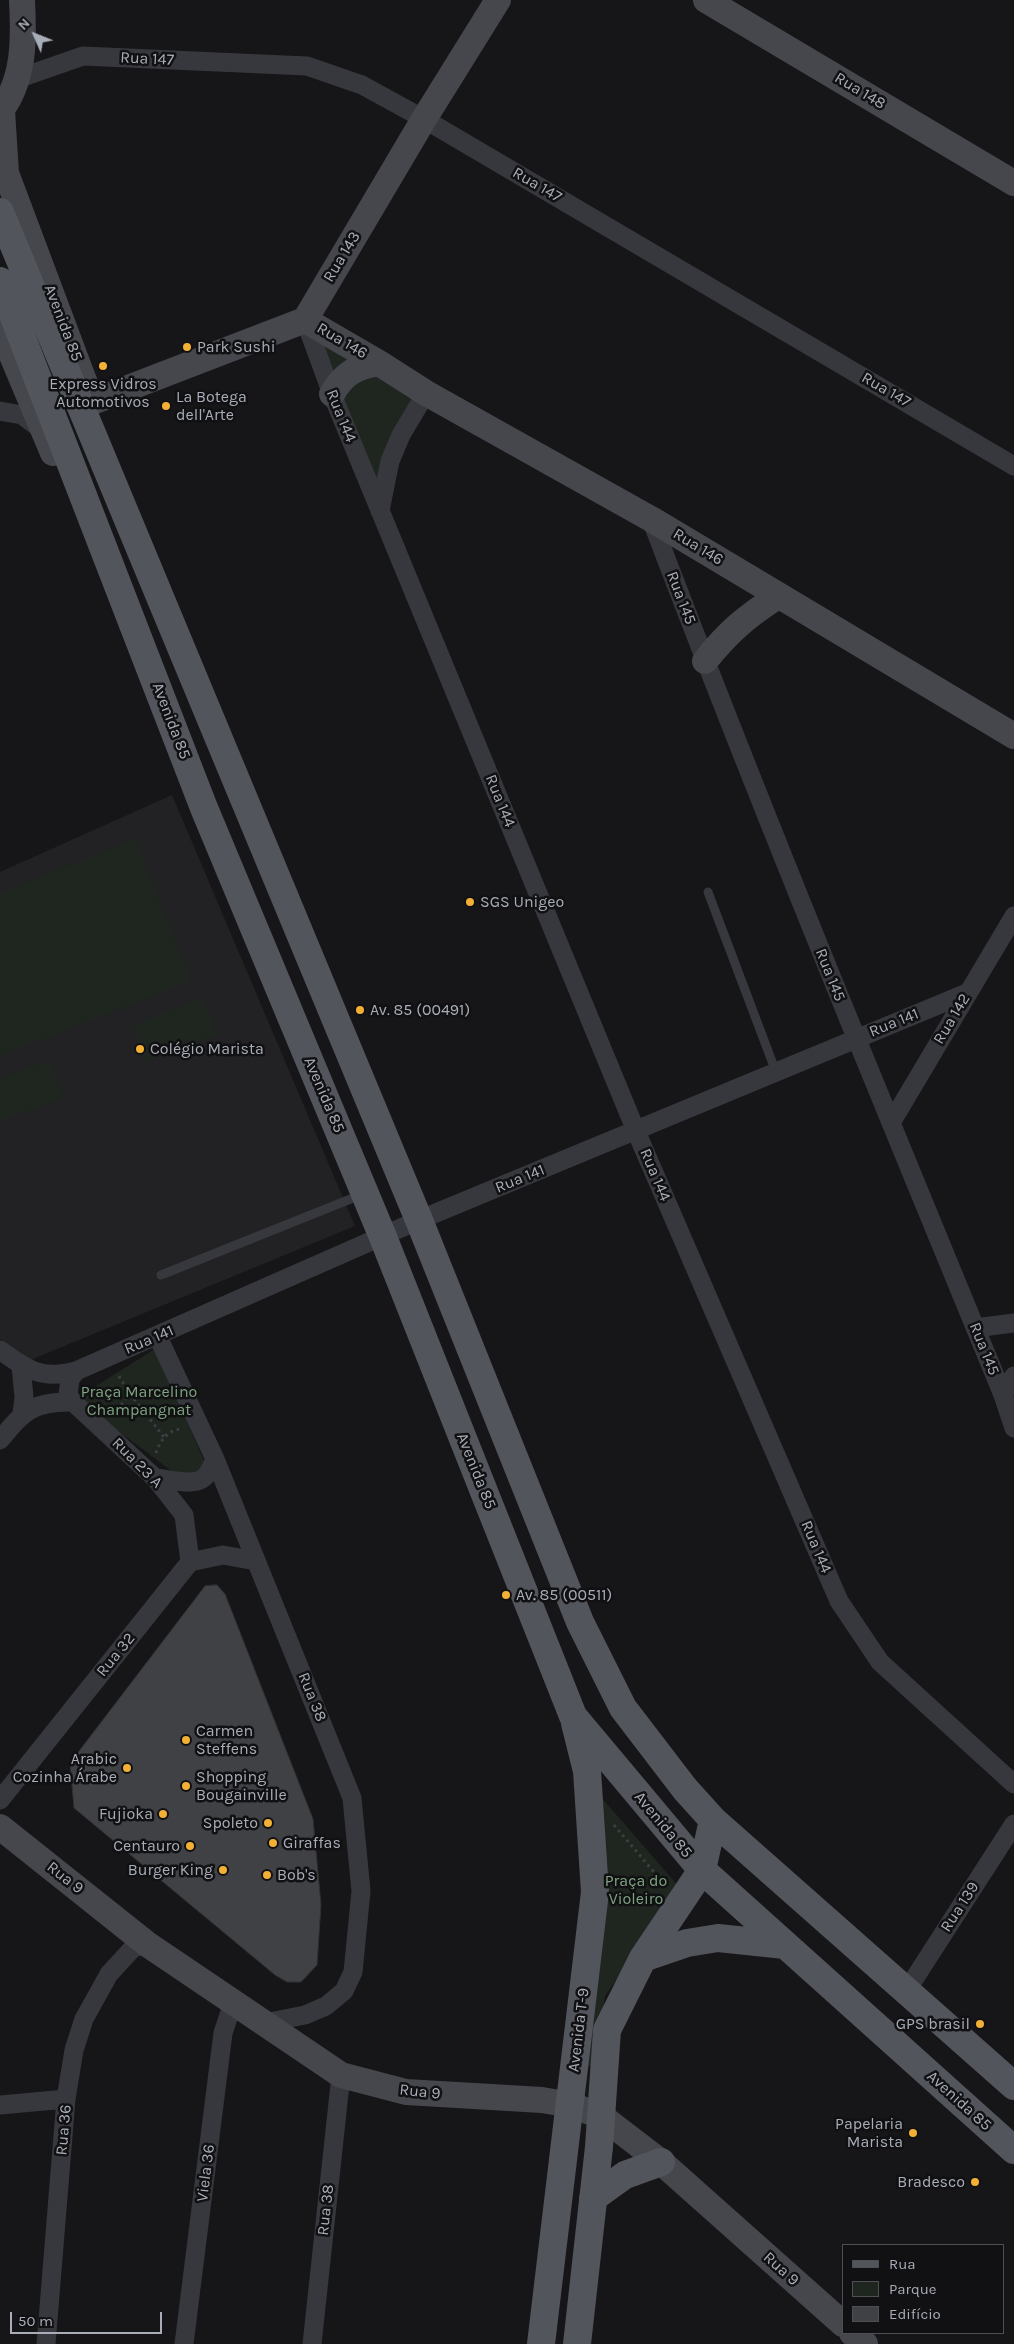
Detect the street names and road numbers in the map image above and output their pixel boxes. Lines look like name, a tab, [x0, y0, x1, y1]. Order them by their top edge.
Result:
street label: Rua 147	[120, 48, 174, 70]
street label: Rua 148	[831, 68, 889, 114]
street label: Rua 147	[509, 163, 565, 207]
street label: Rua 143	[319, 228, 365, 286]
street label: Avenida 85	[40, 282, 86, 364]
street label: Rua 146	[313, 319, 371, 363]
street label: Rua 147	[858, 368, 914, 412]
street label: Rua 144	[322, 387, 360, 445]
street label: Rua 146	[669, 524, 727, 570]
street label: Rua 145	[662, 569, 700, 627]
street label: Avenida 85	[148, 680, 194, 762]
street label: Rua 144	[481, 772, 519, 830]
street label: Rua 145	[811, 946, 849, 1004]
street label: Rua 142	[929, 990, 975, 1048]
street label: Rua 141	[866, 1004, 922, 1042]
street label: Avenida 85	[299, 1054, 349, 1136]
street label: Rua 144	[635, 1146, 675, 1204]
street label: Rua 141	[492, 1160, 548, 1198]
street label: Rua 145	[965, 1320, 1003, 1378]
street label: Rua 141	[121, 1321, 177, 1359]
street label: Avenida 85	[452, 1430, 500, 1512]
street label: Rua 23 A	[108, 1434, 166, 1492]
street label: Rua 144	[796, 1518, 836, 1576]
street label: Rua 32	[93, 1629, 139, 1681]
street label: Rua 38	[293, 1670, 331, 1724]
street label: Avenida 85	[630, 1788, 696, 1862]
street label: Rua 9	[43, 1858, 87, 1898]
street label: Rua 139	[937, 1878, 983, 1936]
street label: Avenida T-9	[564, 1987, 594, 2073]
street label: Avenida 85	[923, 2067, 995, 2135]
street label: Rua 9	[398, 2080, 442, 2104]
street label: Rua 36	[52, 2104, 76, 2156]
street label: Viela 36	[193, 2143, 219, 2203]
street label: Rua 38	[314, 2183, 338, 2237]
street label: Rua 9	[759, 2248, 803, 2290]

